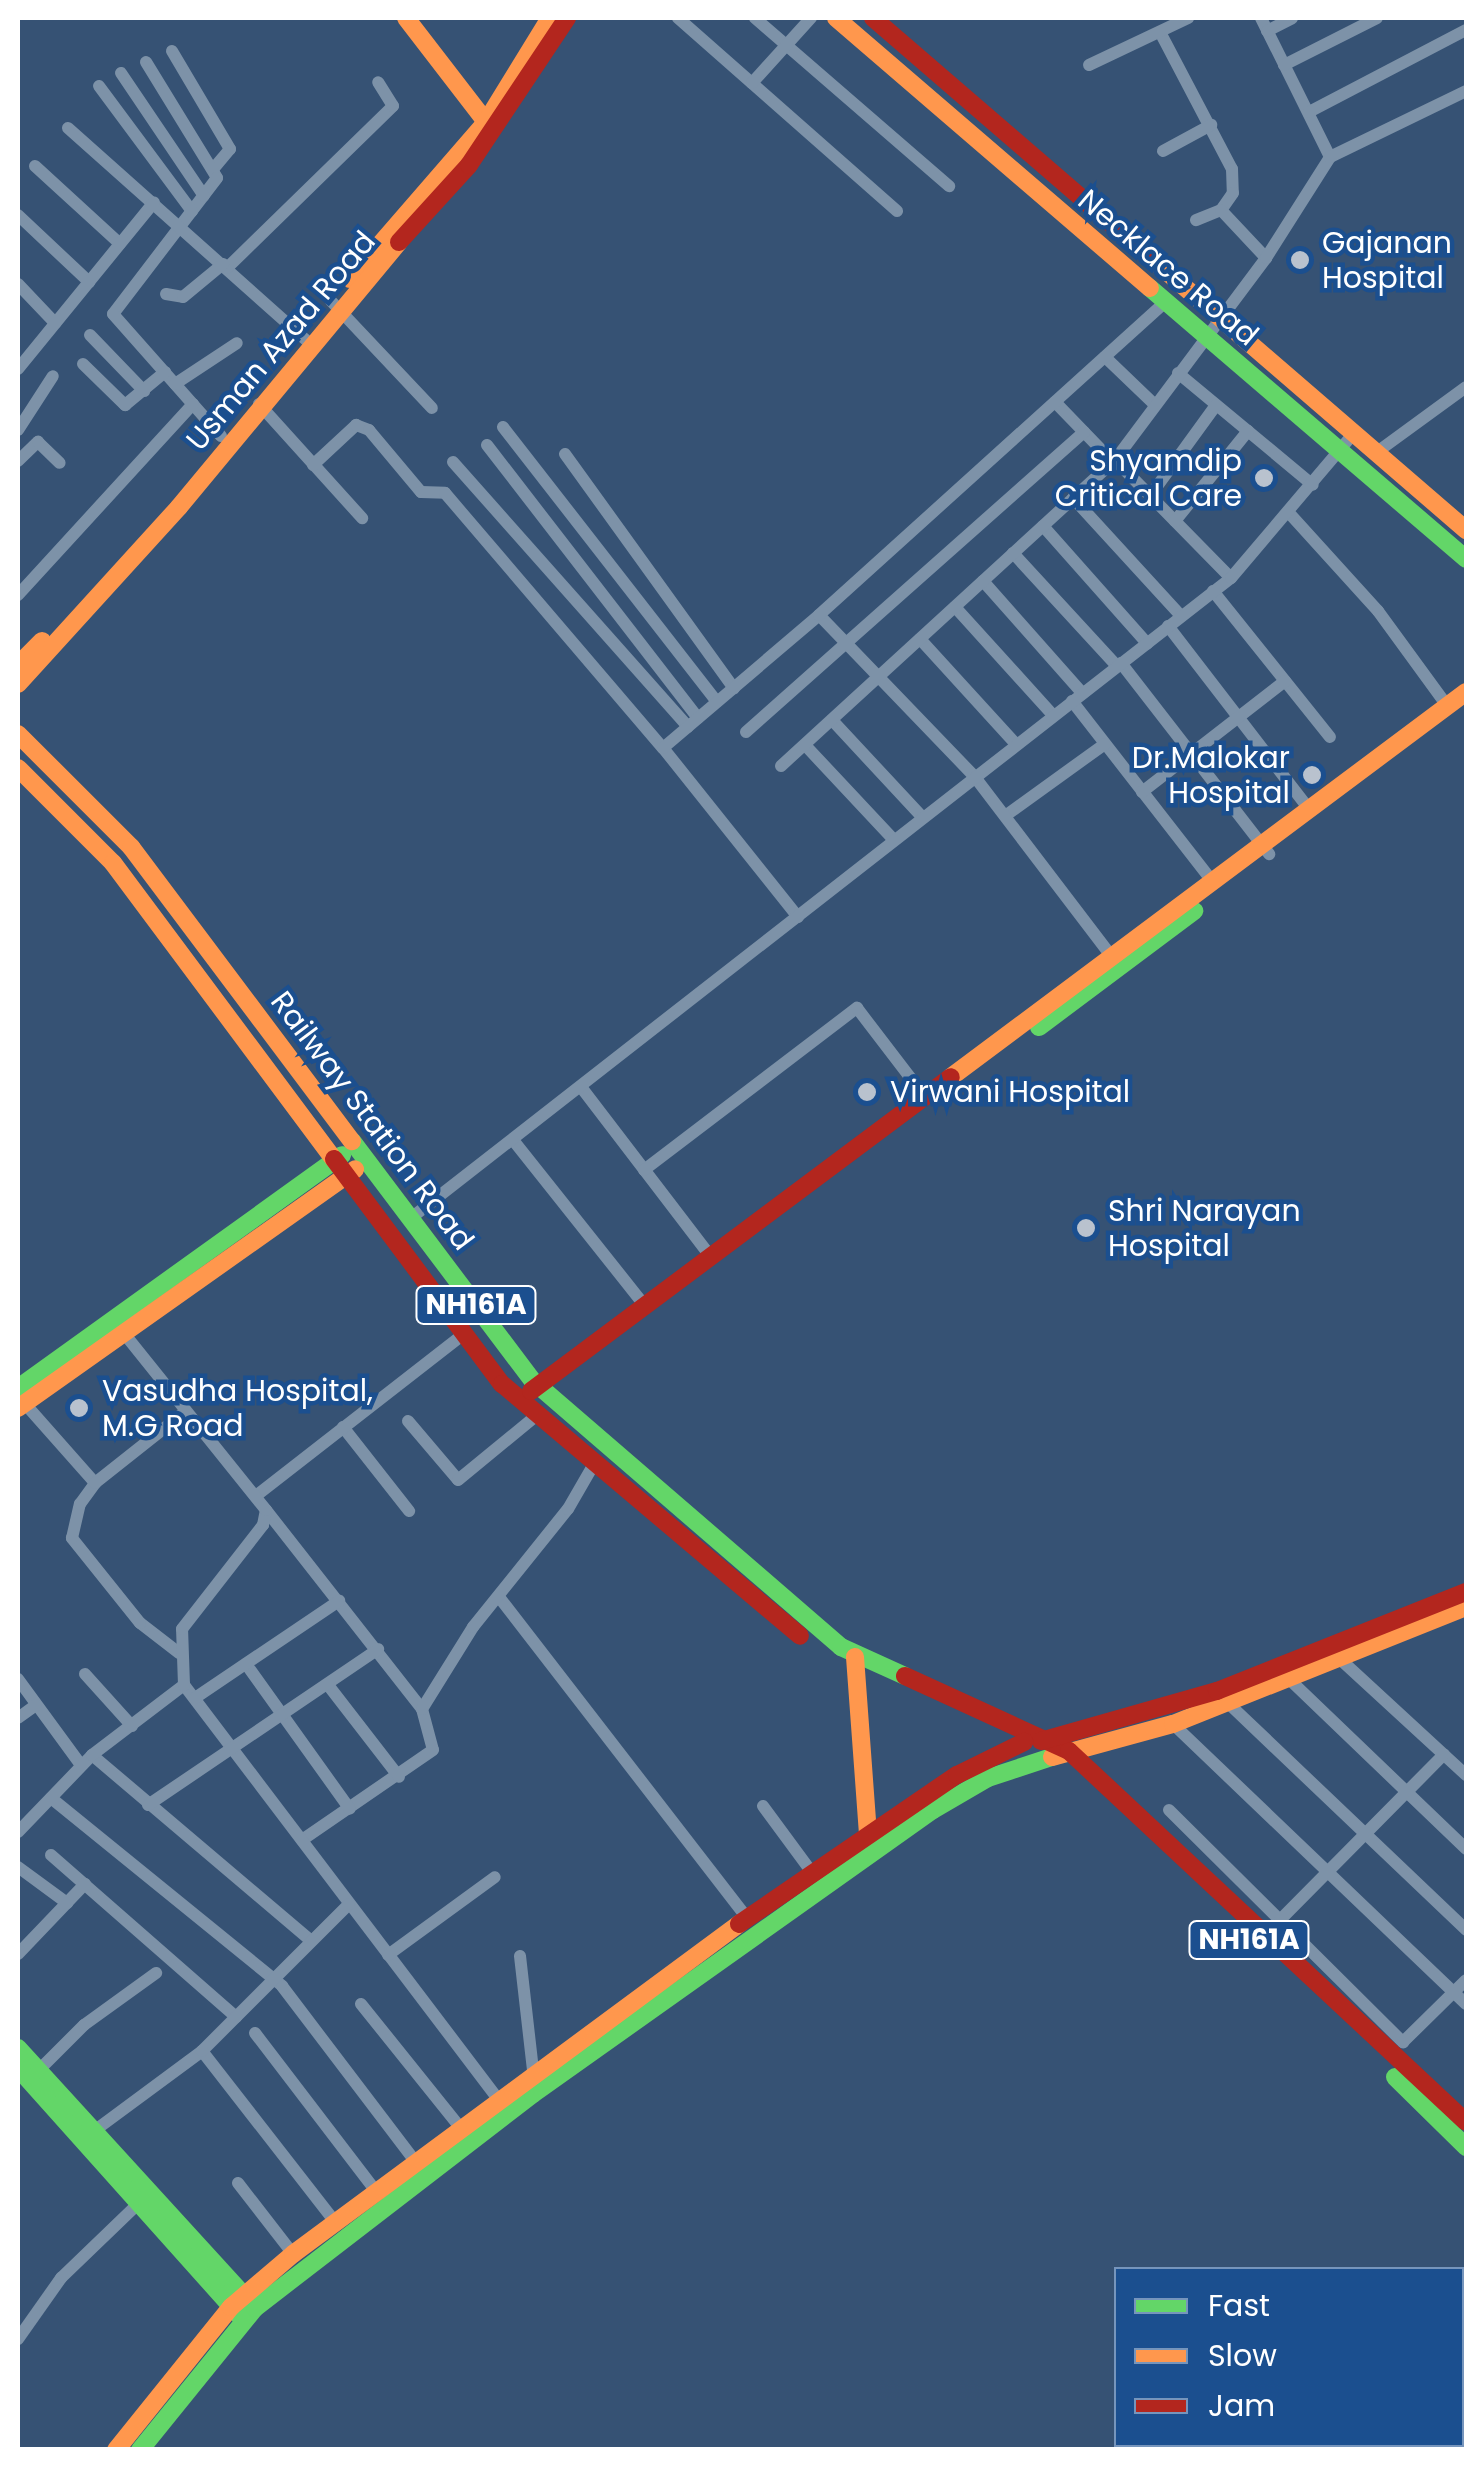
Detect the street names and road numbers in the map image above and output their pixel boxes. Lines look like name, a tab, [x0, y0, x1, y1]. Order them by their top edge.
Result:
street label: Necklace Road	[1071, 182, 1265, 354]
street label: Usman Azad Road	[179, 224, 383, 458]
street label: Railway Station Road	[263, 985, 481, 1257]
road number: NH161A	[414, 1282, 538, 1328]
road number: NH161A	[1186, 1917, 1312, 1963]

